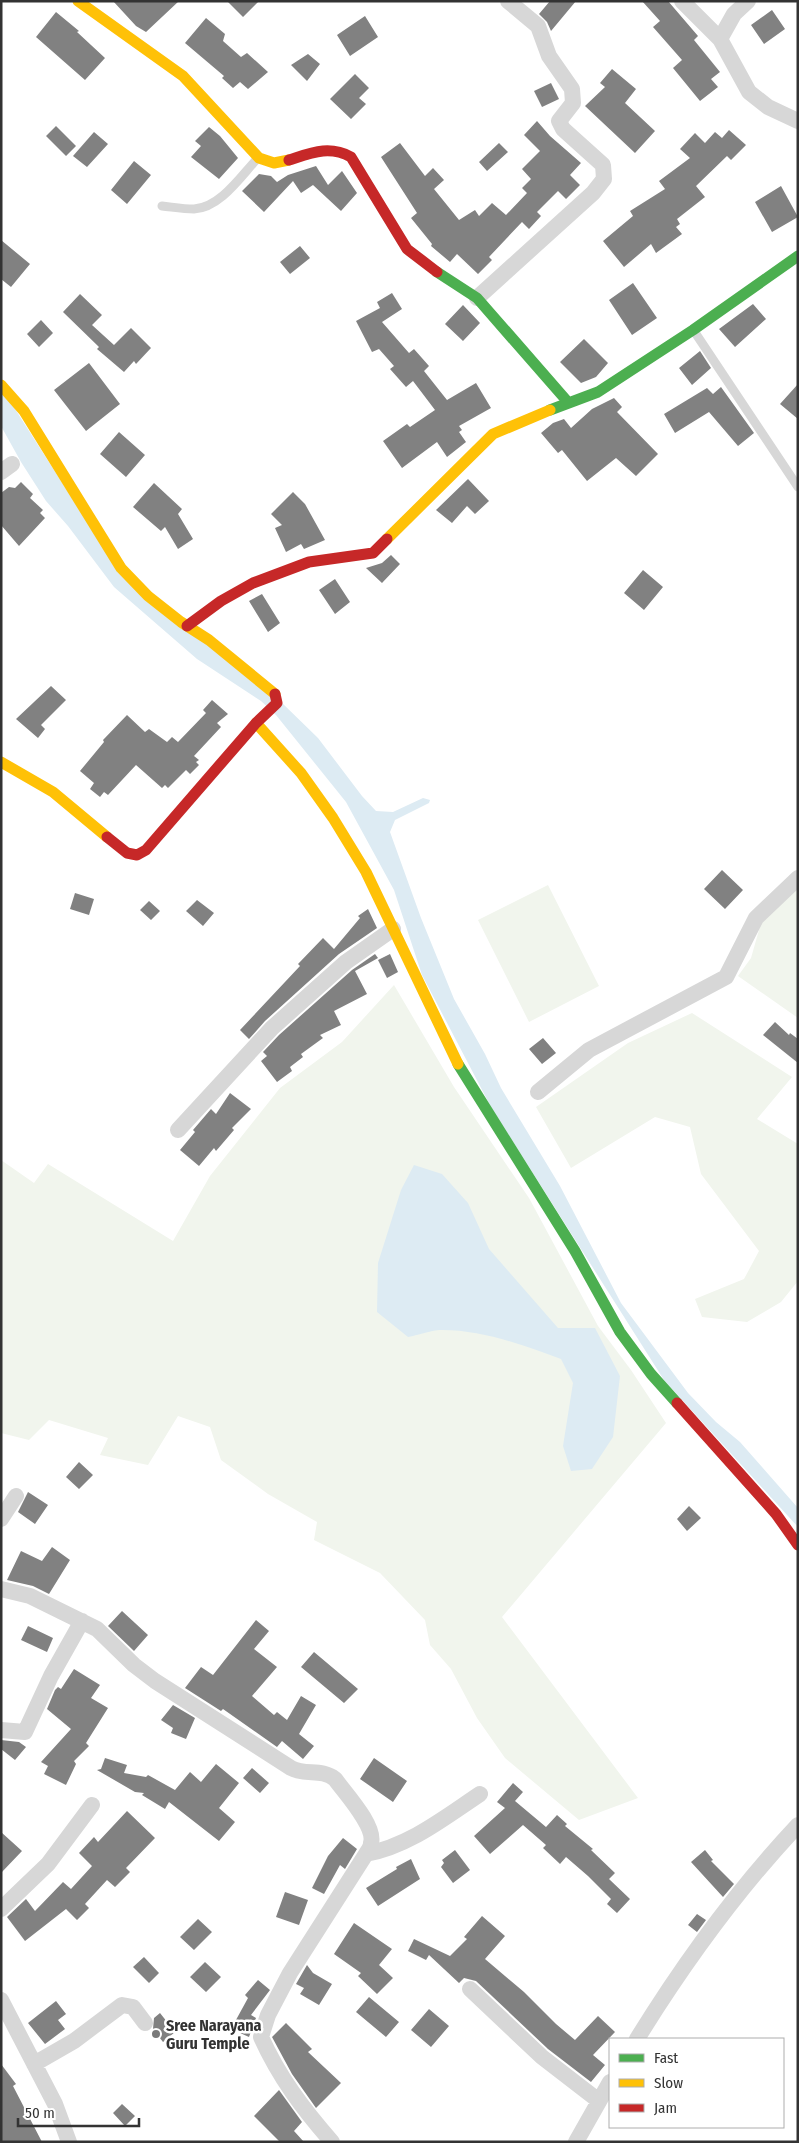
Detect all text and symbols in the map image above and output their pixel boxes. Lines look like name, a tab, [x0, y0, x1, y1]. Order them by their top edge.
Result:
place label: Sree Narayana Guru Temple	[166, 2016, 262, 2053]
marker: Sree Narayana Guru Temple	[150, 2028, 162, 2040]
legend	[609, 2038, 784, 2128]
text: Fast	[654, 2049, 678, 2067]
text: Slow	[654, 2074, 683, 2092]
scale bar	[18, 2096, 139, 2128]
text: Jam	[654, 2099, 677, 2117]
text: 50 m	[25, 2104, 55, 2122]

